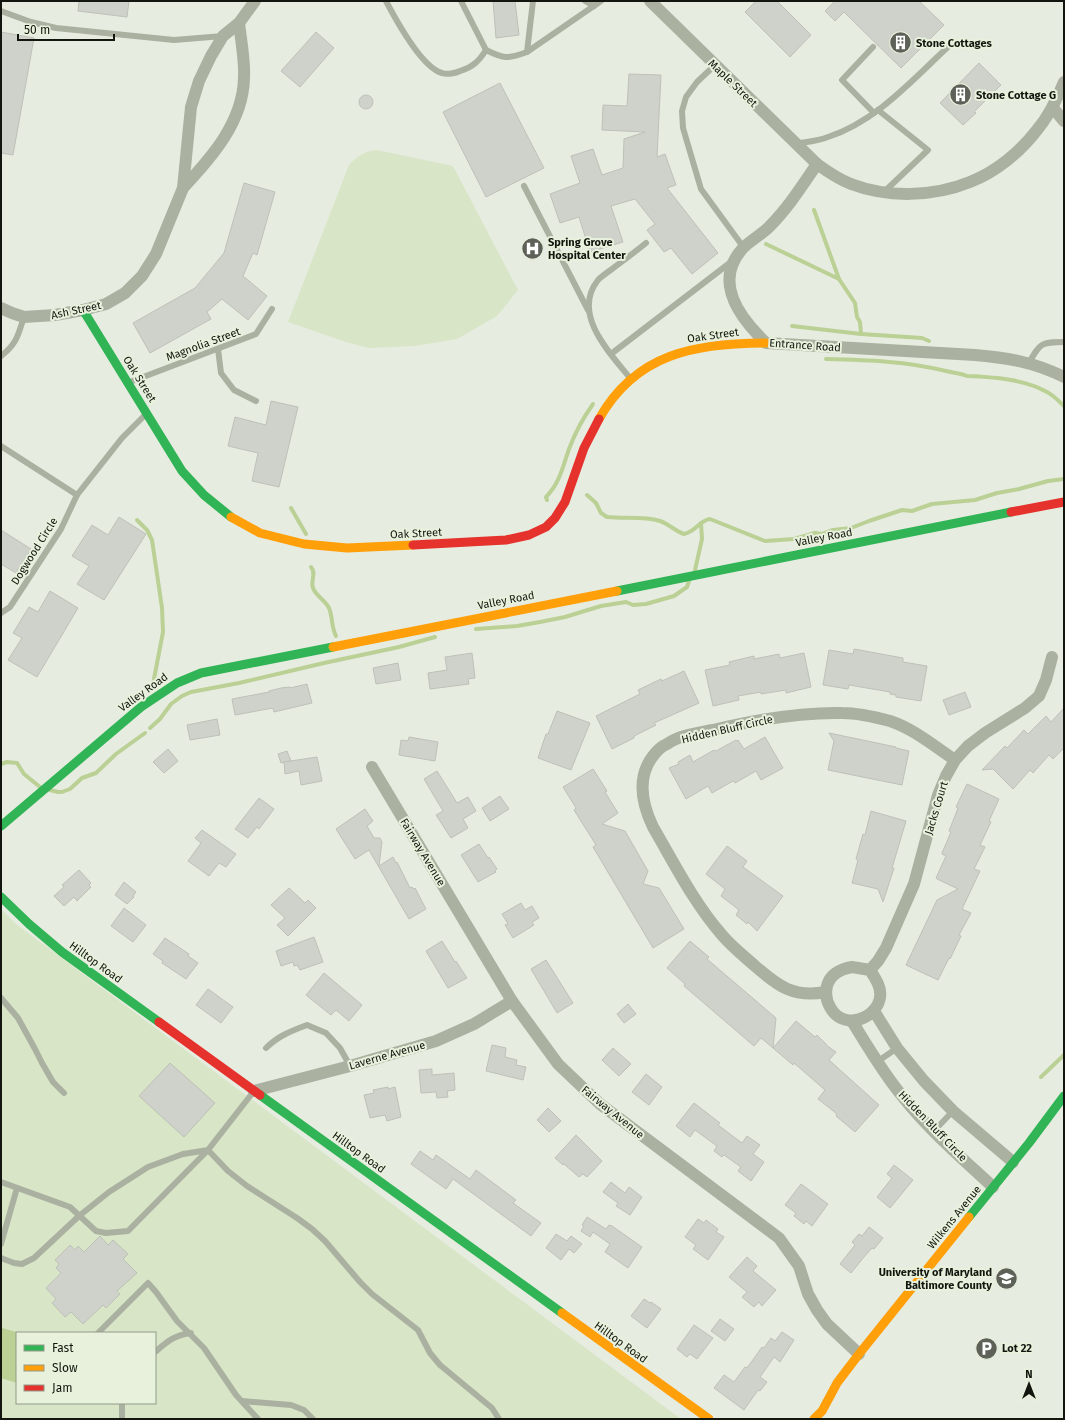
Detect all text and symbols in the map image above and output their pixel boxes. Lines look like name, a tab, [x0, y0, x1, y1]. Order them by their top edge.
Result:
scale bar	[18, 16, 114, 42]
text: 50 m	[24, 23, 50, 37]
building icon: Stone Cottages	[887, 30, 913, 56]
place label: Stone Cottages	[916, 37, 992, 50]
street label: Maple Street	[705, 57, 760, 110]
building icon: Stone Cottage G	[948, 82, 974, 108]
place label: Stone Cottage G	[976, 89, 1056, 102]
hospital icon: Spring Grove Hospital Center	[519, 235, 545, 261]
place label: Spring Grove Hospital Center	[548, 236, 626, 262]
street label: Ash Street	[50, 299, 102, 322]
street label: Magnolia Street	[164, 325, 242, 364]
street label: Oak Street	[686, 325, 740, 346]
street label: Entrance Road	[769, 337, 841, 354]
street label: Oak Street	[120, 354, 159, 405]
street label: Dogwood Circle	[8, 515, 60, 587]
street label: Oak Street	[390, 526, 442, 541]
street label: Valley Road	[795, 526, 854, 549]
street label: Valley Road	[477, 589, 536, 612]
street label: Valley Road	[116, 670, 170, 715]
street label: Hidden Bluff Circle	[680, 713, 774, 746]
street label: Jacks Court	[922, 780, 951, 836]
street label: Fairway Avenue	[397, 816, 448, 888]
street label: Hilltop Road	[67, 939, 125, 986]
street label: Laverne Avenue	[348, 1038, 427, 1073]
street label: Fairway Avenue	[579, 1083, 646, 1142]
street label: Hidden Bluff Circle	[896, 1088, 970, 1164]
street label: Hilltop Road	[330, 1129, 388, 1176]
street label: Wilkens Avenue	[925, 1183, 984, 1252]
school or university icon: University of Maryland Baltimore County	[994, 1265, 1020, 1291]
place label: University of Maryland Baltimore County	[879, 1266, 992, 1292]
street label: Hilltop Road	[592, 1319, 650, 1366]
legend	[16, 1332, 156, 1404]
parking icon: Lot 22	[973, 1335, 999, 1361]
text: Fast	[52, 1341, 74, 1355]
place label: Lot 22	[1002, 1342, 1032, 1355]
text: Slow	[52, 1361, 78, 1375]
north arrow	[1009, 1364, 1049, 1404]
text: N	[1025, 1368, 1033, 1381]
text: Jam	[52, 1381, 72, 1395]

